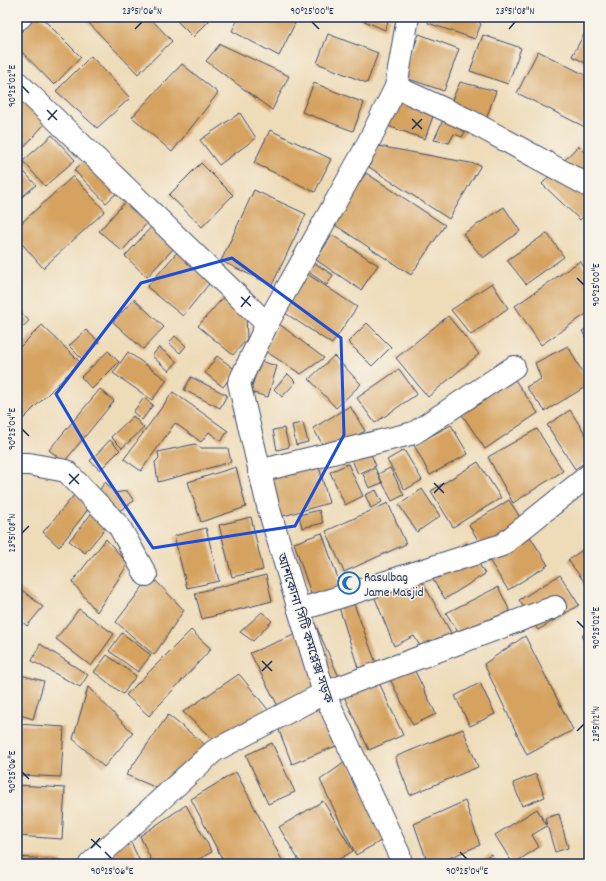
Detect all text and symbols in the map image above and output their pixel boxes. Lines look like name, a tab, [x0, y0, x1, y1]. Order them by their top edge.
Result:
text: 23°51'06"N	[122, 5, 162, 19]
text: 90°25'00"E	[290, 5, 334, 19]
text: 23°51'08"N	[496, 5, 534, 19]
text: 90°25'02"E	[6, 64, 20, 107]
text: 90°25'00"E	[590, 263, 604, 307]
text: 90°25'04"E	[6, 408, 20, 450]
text: 23°51'08"N	[6, 514, 20, 552]
street label: আশকোনা সিটি কমপ্লেক্স সড়ক	[270, 550, 337, 707]
place label: Rasulbag Jame Masjid	[364, 569, 424, 603]
mosque icon: Rasulbag Jame Masjid	[336, 570, 362, 596]
text: 90°25'02"E	[590, 606, 604, 649]
text: 23°51'12"N	[590, 706, 604, 742]
text: 90°25'06"E	[6, 750, 20, 793]
text: 90°25'06"E	[91, 865, 134, 879]
text: 90°25'04"E	[446, 865, 488, 879]

